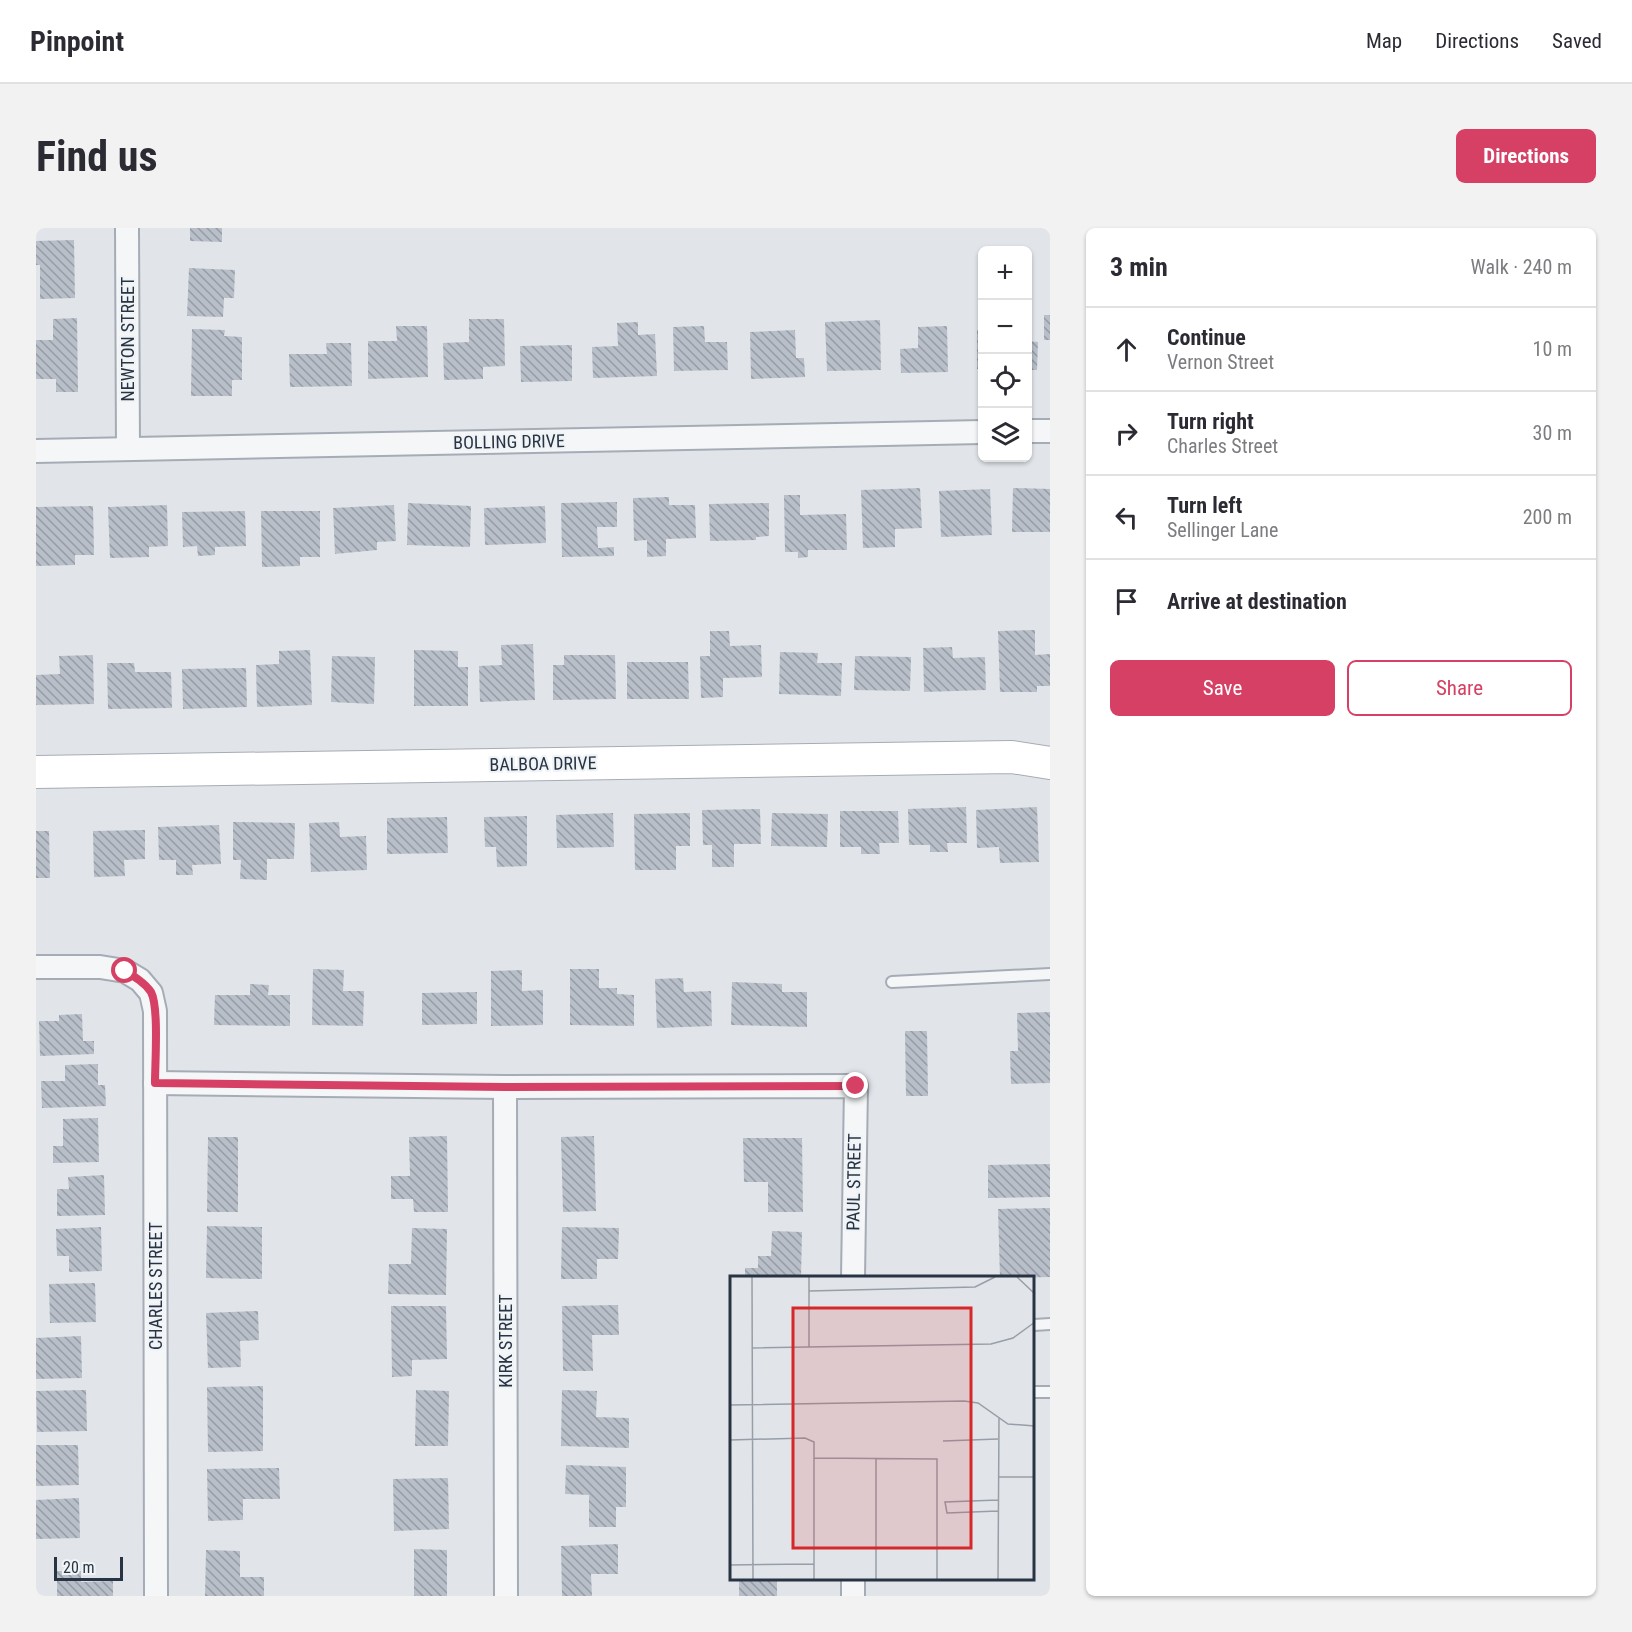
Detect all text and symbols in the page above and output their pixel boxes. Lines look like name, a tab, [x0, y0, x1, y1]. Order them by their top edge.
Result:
text: Pinpoint	[30, 25, 124, 58]
text: Map	[1366, 29, 1402, 53]
text: Directions	[1435, 29, 1519, 53]
text: Saved	[1552, 29, 1602, 53]
button: Directions	[1456, 129, 1596, 183]
text: Find us	[36, 132, 157, 181]
map controls	[978, 246, 1032, 462]
button: +	[978, 246, 1032, 300]
text: 3 min	[1110, 252, 1168, 282]
text: Walk · 240 m	[1471, 255, 1572, 279]
street label: NEWTON STREET	[117, 277, 138, 401]
button: −	[978, 300, 1032, 354]
text: Continue	[1167, 325, 1246, 350]
icon: ahead	[1110, 333, 1143, 366]
text: 10 m	[1533, 337, 1572, 361]
text: Vernon Street	[1167, 350, 1274, 374]
button: locate	[978, 354, 1032, 408]
button: layers	[978, 408, 1032, 462]
text: Turn right	[1167, 409, 1254, 434]
icon: right	[1110, 417, 1143, 450]
text: 30 m	[1533, 421, 1572, 445]
street label: BOLLING DRIVE	[453, 430, 565, 453]
text: Charles Street	[1167, 434, 1278, 458]
text: Turn left	[1167, 493, 1242, 518]
icon: left	[1110, 501, 1143, 534]
text: 200 m	[1523, 505, 1572, 529]
text: Sellinger Lane	[1167, 518, 1278, 542]
icon: arrive	[1110, 585, 1143, 618]
text: Arrive at destination	[1167, 589, 1347, 614]
button: Save	[1110, 660, 1335, 716]
button: Share	[1347, 660, 1572, 716]
street label: BALBOA DRIVE	[489, 752, 597, 775]
route start	[111, 957, 137, 983]
route end	[842, 1072, 868, 1098]
street label: PAUL STREET	[842, 1133, 865, 1231]
street label: CHARLES STREET	[145, 1222, 166, 1350]
inset map	[730, 1276, 1035, 1581]
street label: KIRK STREET	[495, 1294, 516, 1388]
scale bar	[54, 1554, 123, 1582]
text: 20 m	[63, 1558, 95, 1577]

